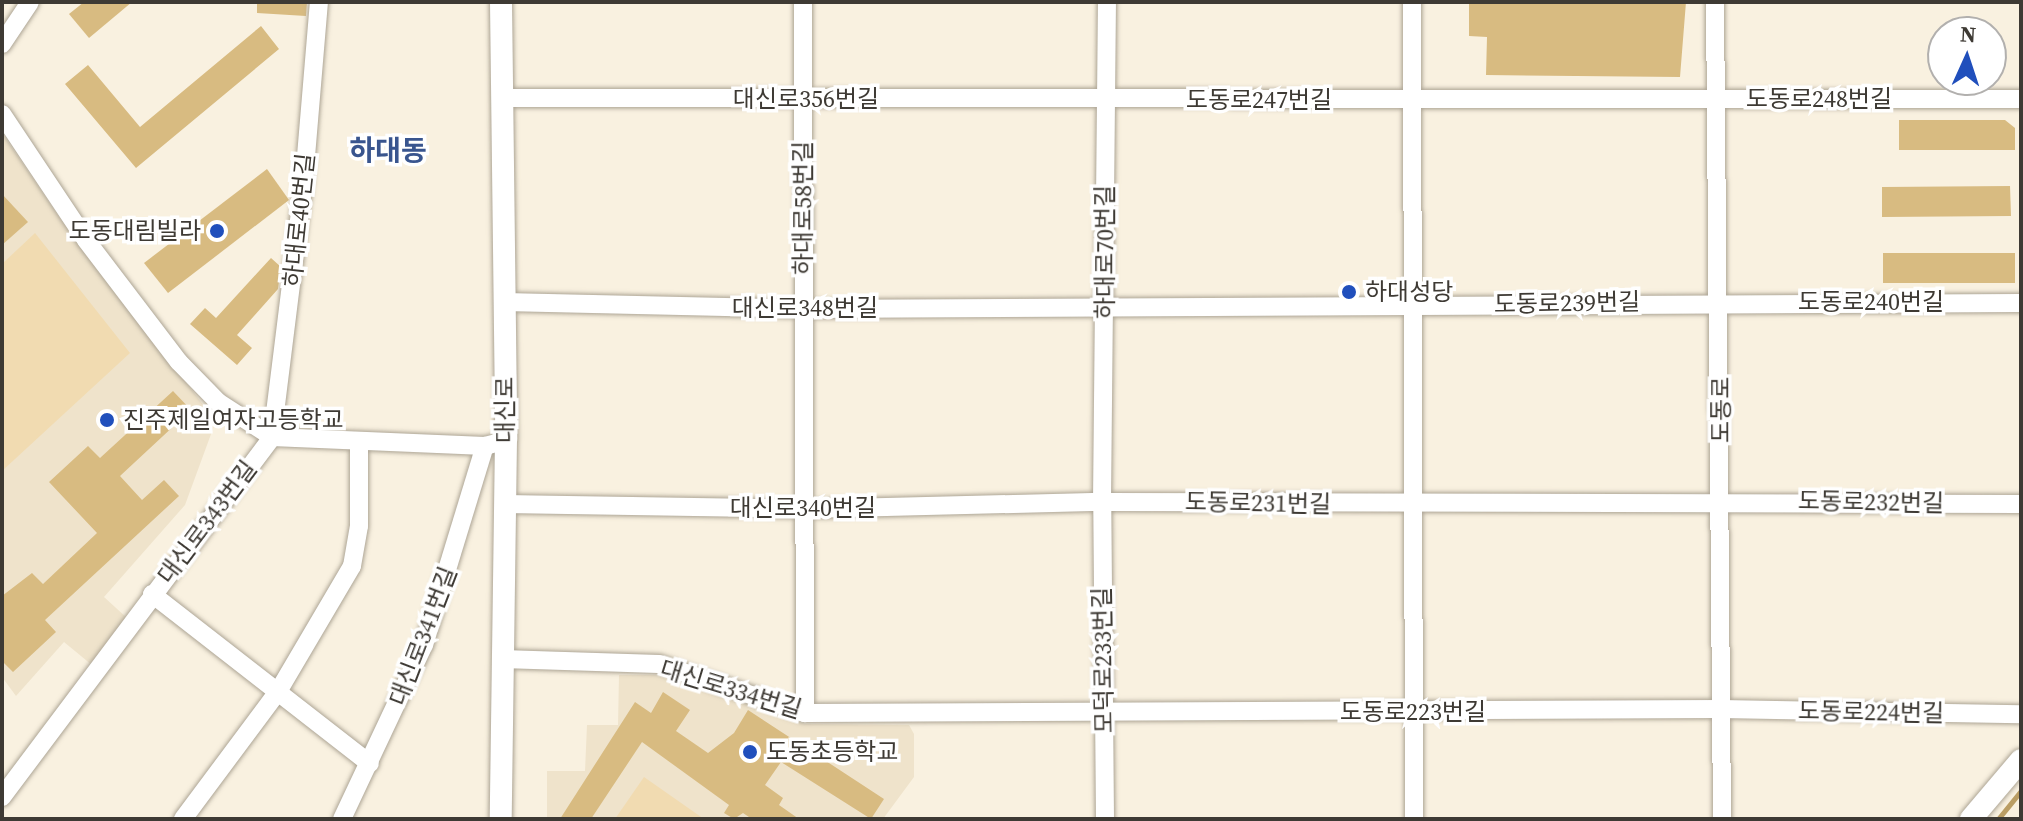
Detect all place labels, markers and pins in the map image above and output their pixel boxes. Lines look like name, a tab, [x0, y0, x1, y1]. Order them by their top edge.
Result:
place label: 도동대림빌라	[69, 217, 201, 245]
marker: 도동대림빌라	[208, 222, 226, 240]
place label: 하대성당	[1365, 278, 1453, 306]
marker: 하대성당	[1340, 283, 1358, 301]
place label: 진주제일여자고등학교	[123, 406, 344, 434]
marker: 진주제일여자고등학교	[98, 411, 116, 429]
place label: 도동초등학교	[766, 738, 898, 766]
marker: 도동초등학교	[741, 743, 759, 761]

